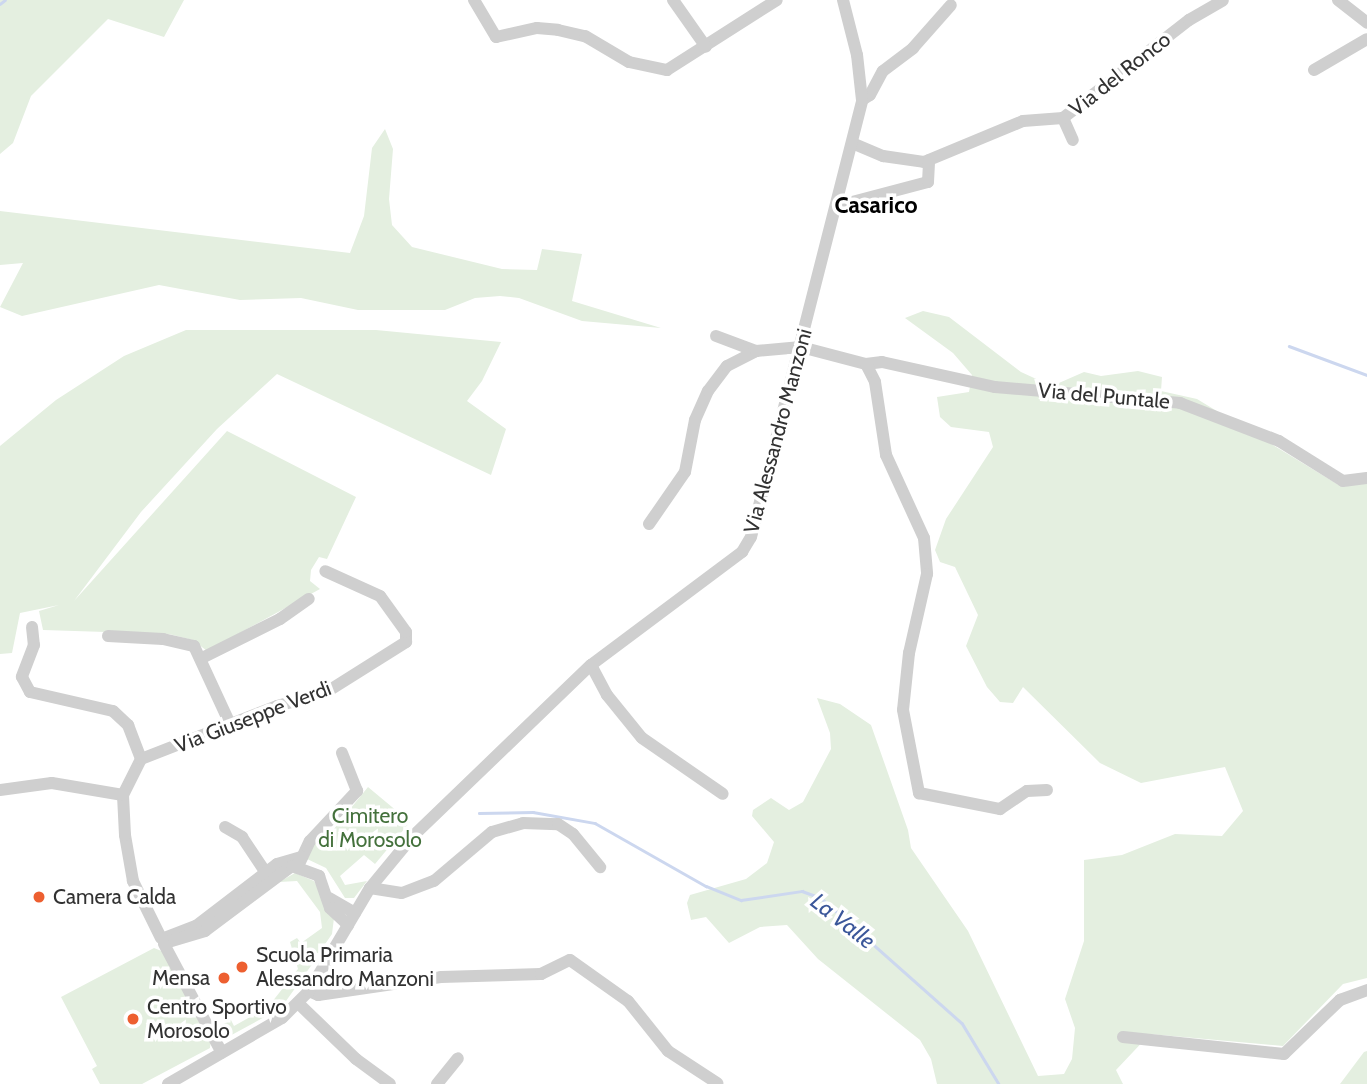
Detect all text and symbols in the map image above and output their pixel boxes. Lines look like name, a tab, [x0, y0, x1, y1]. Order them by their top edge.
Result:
street label: Via del Ronco	[1064, 27, 1176, 121]
district label: Casarico	[834, 191, 918, 219]
street label: Via Alessandro Manzoni	[739, 326, 817, 536]
street label: Via del Puntale	[1037, 378, 1171, 414]
street label: Via Giuseppe Verdi	[171, 676, 335, 758]
park label: Cimitero di Morosolo	[318, 803, 422, 853]
place label: Camera Calda	[53, 884, 176, 910]
water label: La Valle	[805, 887, 881, 955]
marker: Camera Calda	[31, 889, 47, 905]
place label: Scuola Primaria Alessandro Manzoni	[256, 942, 434, 992]
marker: Scuola Primaria Alessandro Manzoni	[234, 959, 250, 975]
place label: Mensa	[152, 965, 210, 991]
marker: Mensa	[216, 970, 232, 986]
place label: Centro Sportivo Morosolo	[147, 994, 287, 1044]
marker: Centro Sportivo Morosolo	[125, 1011, 141, 1027]

